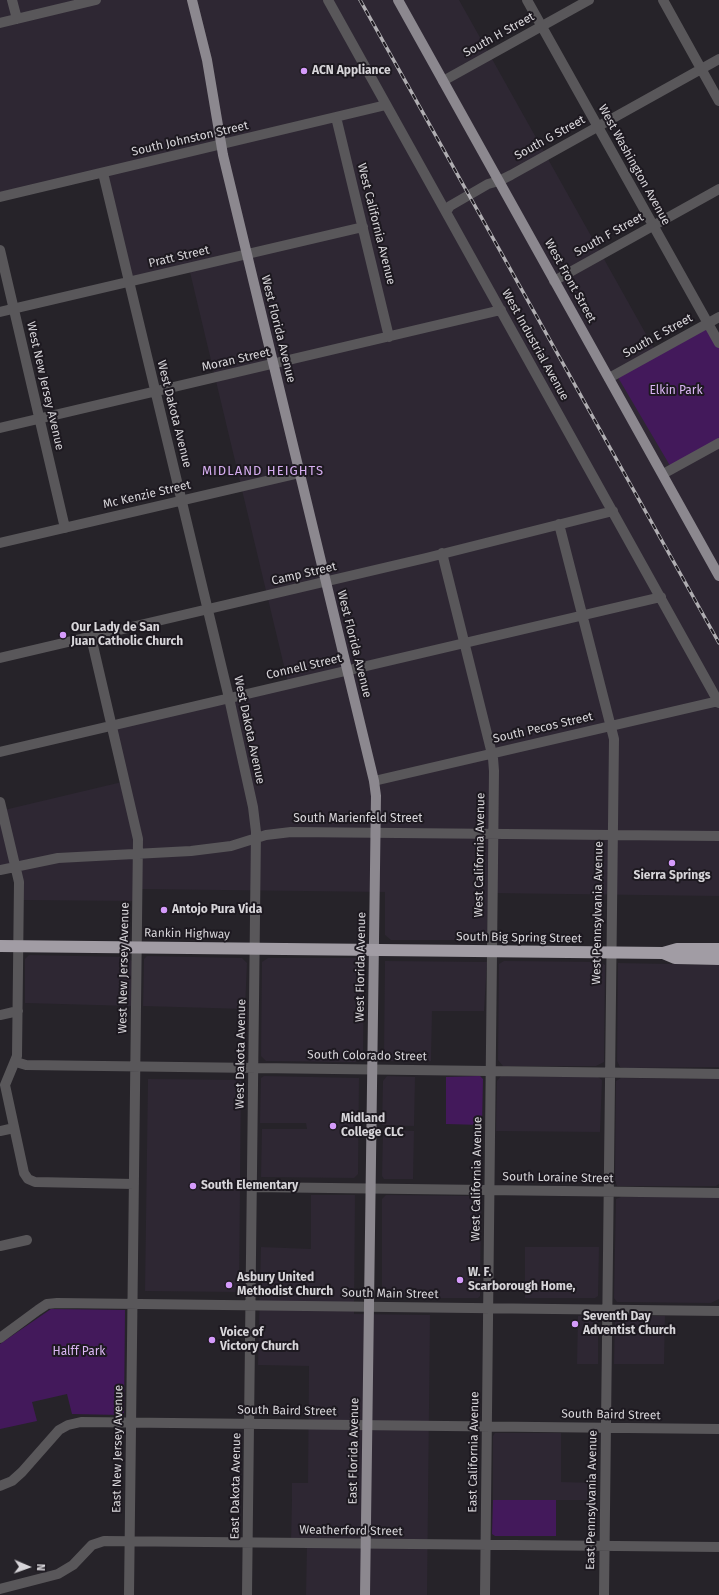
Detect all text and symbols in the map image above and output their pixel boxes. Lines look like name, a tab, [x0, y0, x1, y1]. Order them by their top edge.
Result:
street label: South H Street	[461, 10, 537, 60]
place label: ACN Appliance	[312, 64, 391, 78]
marker: ACN Appliance	[299, 66, 309, 76]
street label: West Washington Avenue	[595, 102, 673, 228]
street label: South G Street	[512, 113, 588, 163]
street label: South Johnston Street	[130, 119, 250, 159]
street label: West California Avenue	[354, 162, 398, 286]
street label: South F Street	[572, 210, 646, 260]
street label: West Front Street	[541, 237, 599, 325]
street label: Pratt Street	[147, 243, 211, 271]
street label: West Florida Avenue	[258, 274, 298, 384]
street label: West Industrial Avenue	[498, 287, 572, 403]
street label: South E Street	[621, 311, 695, 361]
street label: West New Jersey Avenue	[23, 320, 67, 452]
street label: Moran Street	[200, 345, 272, 375]
street label: West Dakota Avenue	[154, 359, 194, 469]
park label: Elkin Park	[649, 384, 703, 398]
district label: MIDLAND HEIGHTS	[202, 463, 324, 479]
street label: Mc Kenzie Street	[102, 478, 192, 512]
street label: Camp Street	[270, 560, 338, 588]
street label: West Florida Avenue	[334, 589, 374, 699]
place label: Our Lady de San Juan Catholic Church	[71, 621, 183, 649]
marker: Our Lady de San Juan Catholic Church	[58, 630, 68, 640]
street label: Connell Street	[265, 651, 343, 683]
street label: West Dakota Avenue	[230, 675, 268, 785]
street label: South Pecos Street	[492, 710, 594, 746]
street label: West California Avenue	[472, 792, 488, 918]
street label: South Marienfeld Street	[293, 812, 423, 826]
street label: West Pennsylvania Avenue	[590, 841, 606, 985]
marker: Sierra Springs	[667, 858, 677, 868]
place label: Sierra Springs	[634, 869, 710, 883]
street label: West New Jersey Avenue	[116, 902, 132, 1034]
place label: Antojo Pura Vida	[172, 903, 262, 917]
marker: Antojo Pura Vida	[159, 905, 169, 915]
street label: West Florida Avenue	[353, 912, 369, 1022]
street label: Rankin Highway	[144, 926, 230, 942]
street label: South Big Spring Street	[456, 930, 582, 946]
street label: West Dakota Avenue	[233, 999, 249, 1109]
street label: South Colorado Street	[307, 1048, 427, 1064]
place label: Midland College CLC	[341, 1112, 404, 1140]
street label: West California Avenue	[469, 1116, 485, 1242]
marker: Midland College CLC	[328, 1121, 338, 1131]
street label: South Loraine Street	[502, 1170, 614, 1186]
place label: South Elementary	[201, 1179, 298, 1193]
marker: South Elementary	[188, 1181, 198, 1191]
place label: W. F. Scarborough Home,	[468, 1266, 575, 1294]
place label: Asbury United Methodist Church	[237, 1271, 333, 1299]
marker: W. F. Scarborough Home,	[455, 1275, 465, 1285]
marker: Asbury United Methodist Church	[224, 1280, 234, 1290]
street label: South Main Street	[341, 1286, 439, 1302]
place label: Seventh Day Adventist Church	[583, 1310, 676, 1338]
marker: Seventh Day Adventist Church	[570, 1319, 580, 1329]
place label: Voice of Victory Church	[220, 1326, 299, 1354]
marker: Voice of Victory Church	[207, 1335, 217, 1345]
park label: Halff Park	[53, 1345, 105, 1359]
street label: East New Jersey Avenue	[110, 1385, 126, 1513]
street label: East California Avenue	[466, 1391, 482, 1513]
street label: East Florida Avenue	[346, 1398, 362, 1504]
street label: South Baird Street	[237, 1403, 337, 1419]
street label: South Baird Street	[561, 1407, 661, 1423]
street label: East Pennsylvania Avenue	[584, 1430, 600, 1570]
street label: East Dakota Avenue	[228, 1433, 244, 1539]
street label: Weatherford Street	[299, 1523, 403, 1539]
north arrow	[8, 1547, 48, 1587]
text: N	[34, 1564, 47, 1571]

